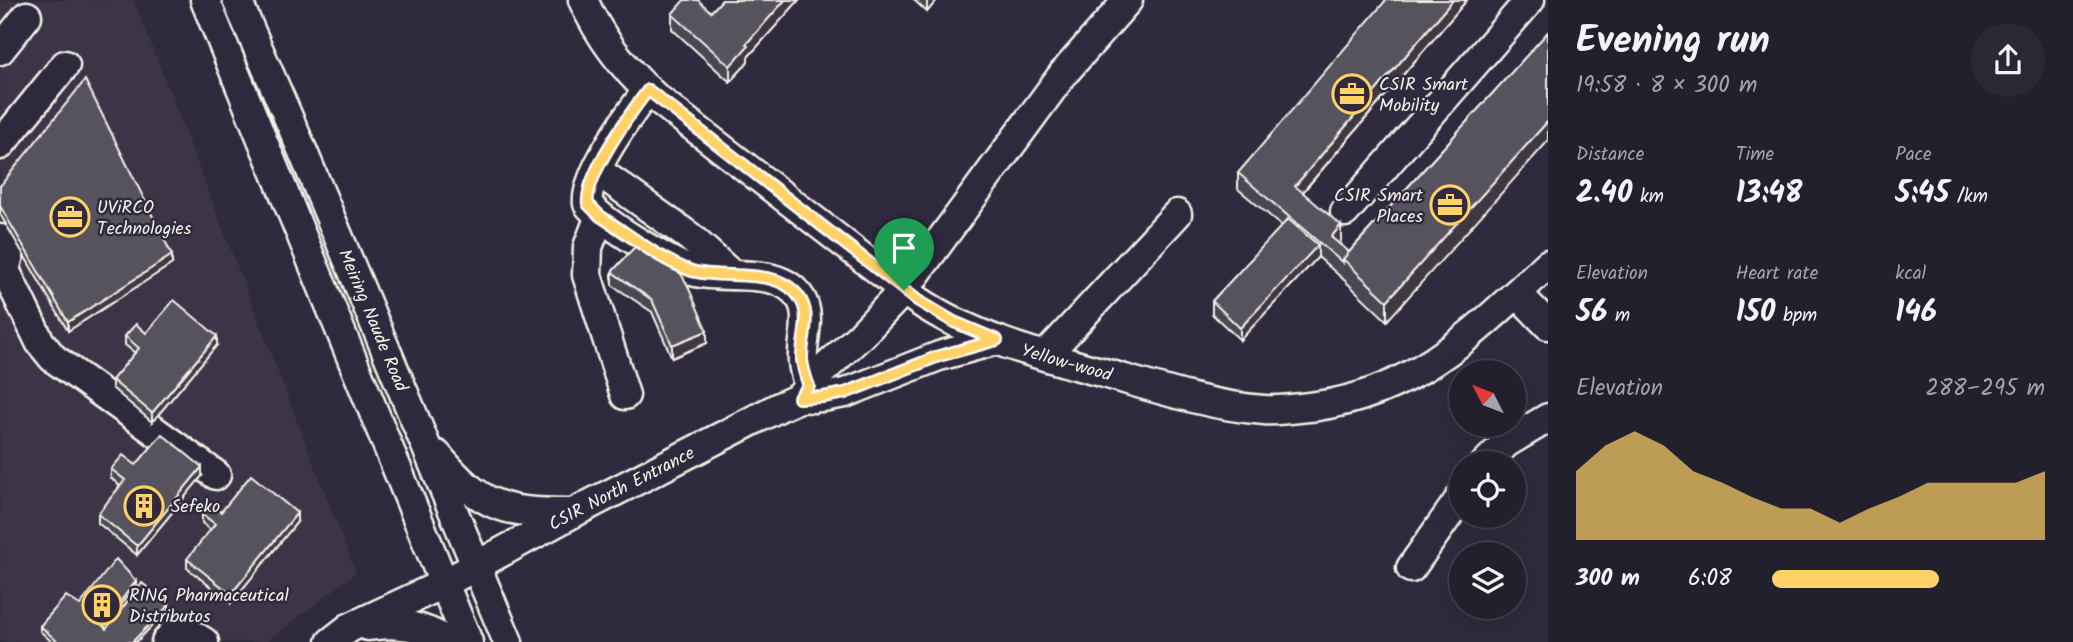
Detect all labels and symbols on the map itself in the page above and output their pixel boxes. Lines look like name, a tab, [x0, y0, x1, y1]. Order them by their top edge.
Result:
place label: CSIR Smart Mobility	[1379, 71, 1469, 121]
office icon: CSIR Smart Mobility	[1331, 73, 1373, 115]
place label: CSIR Smart Places	[1334, 182, 1424, 232]
office icon: CSIR Smart Places	[1429, 184, 1471, 226]
place label: UViRCO Technologies	[97, 194, 192, 244]
office icon: UViRCO Technologies	[49, 196, 91, 238]
pin	[874, 218, 934, 290]
street label: Meiring Naude Road	[329, 245, 415, 397]
street label: Yellow-wood	[1017, 337, 1116, 391]
north arrow	[1449, 360, 1526, 438]
street label: CSIR North Entrance	[544, 440, 700, 540]
building icon: Sefeko	[123, 485, 165, 527]
place label: Sefeko	[171, 493, 220, 522]
place label: RING Pharmaceutical Distributos	[129, 582, 290, 632]
building icon: RING Pharmaceutical Distributos	[81, 584, 123, 626]

